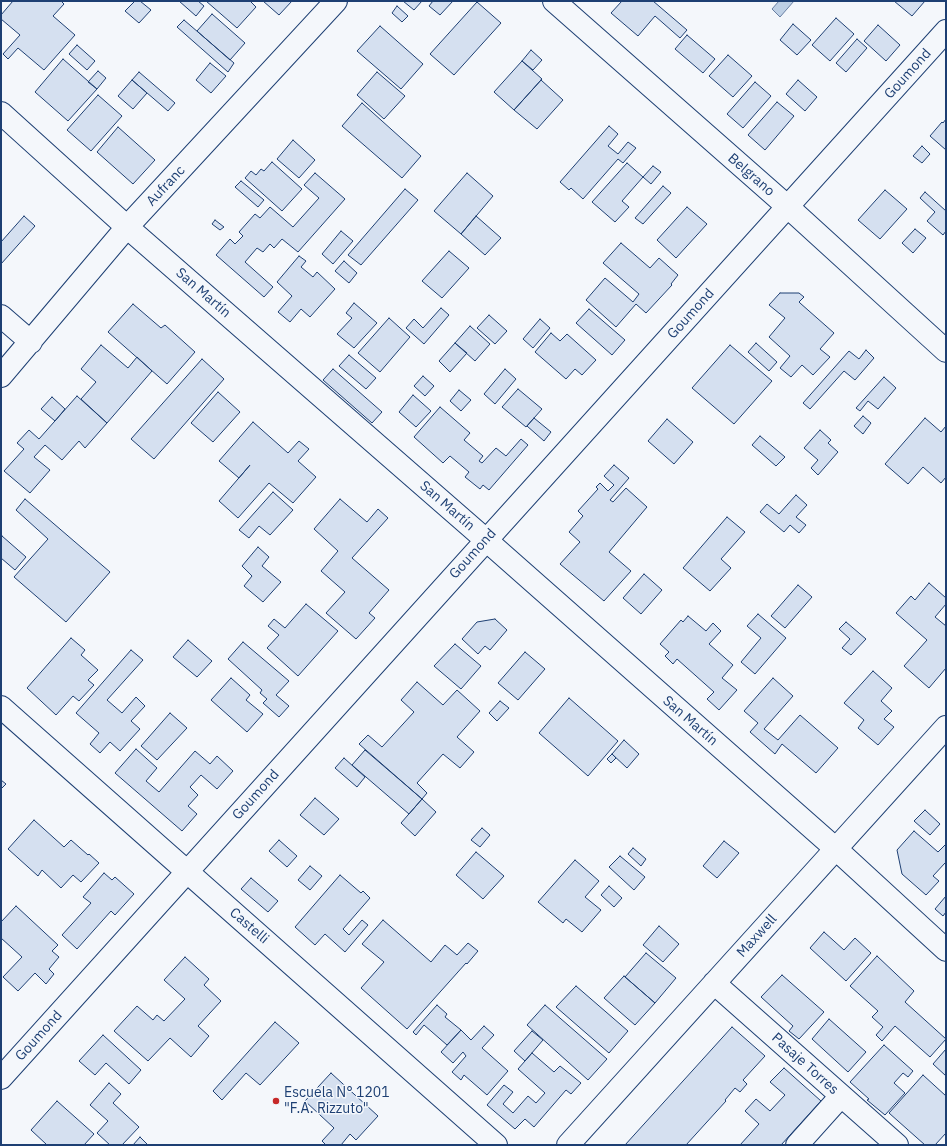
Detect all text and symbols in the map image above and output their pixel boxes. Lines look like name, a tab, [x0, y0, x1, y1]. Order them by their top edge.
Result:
street label: Goumond	[881, 45, 935, 103]
street label: Belgrano	[724, 150, 778, 200]
street label: Aufranc	[143, 162, 189, 210]
street label: San Martín	[172, 265, 234, 321]
street label: Goumond	[664, 285, 718, 343]
street label: San Martín	[416, 478, 478, 534]
street label: Goumond	[446, 525, 500, 583]
street label: San Martín	[659, 693, 721, 749]
street label: Goumond	[229, 766, 283, 824]
street label: Castelli	[226, 904, 272, 948]
street label: Maxwell	[733, 911, 781, 961]
street label: Goumond	[12, 1007, 66, 1065]
street label: Pasaje Torres	[768, 1030, 842, 1098]
place label: Escuela N° 1201 "F.A. Rizzuto"	[284, 1085, 390, 1118]
marker: Escuela N° 1201 "F.A. Rizzuto"	[271, 1096, 281, 1106]

